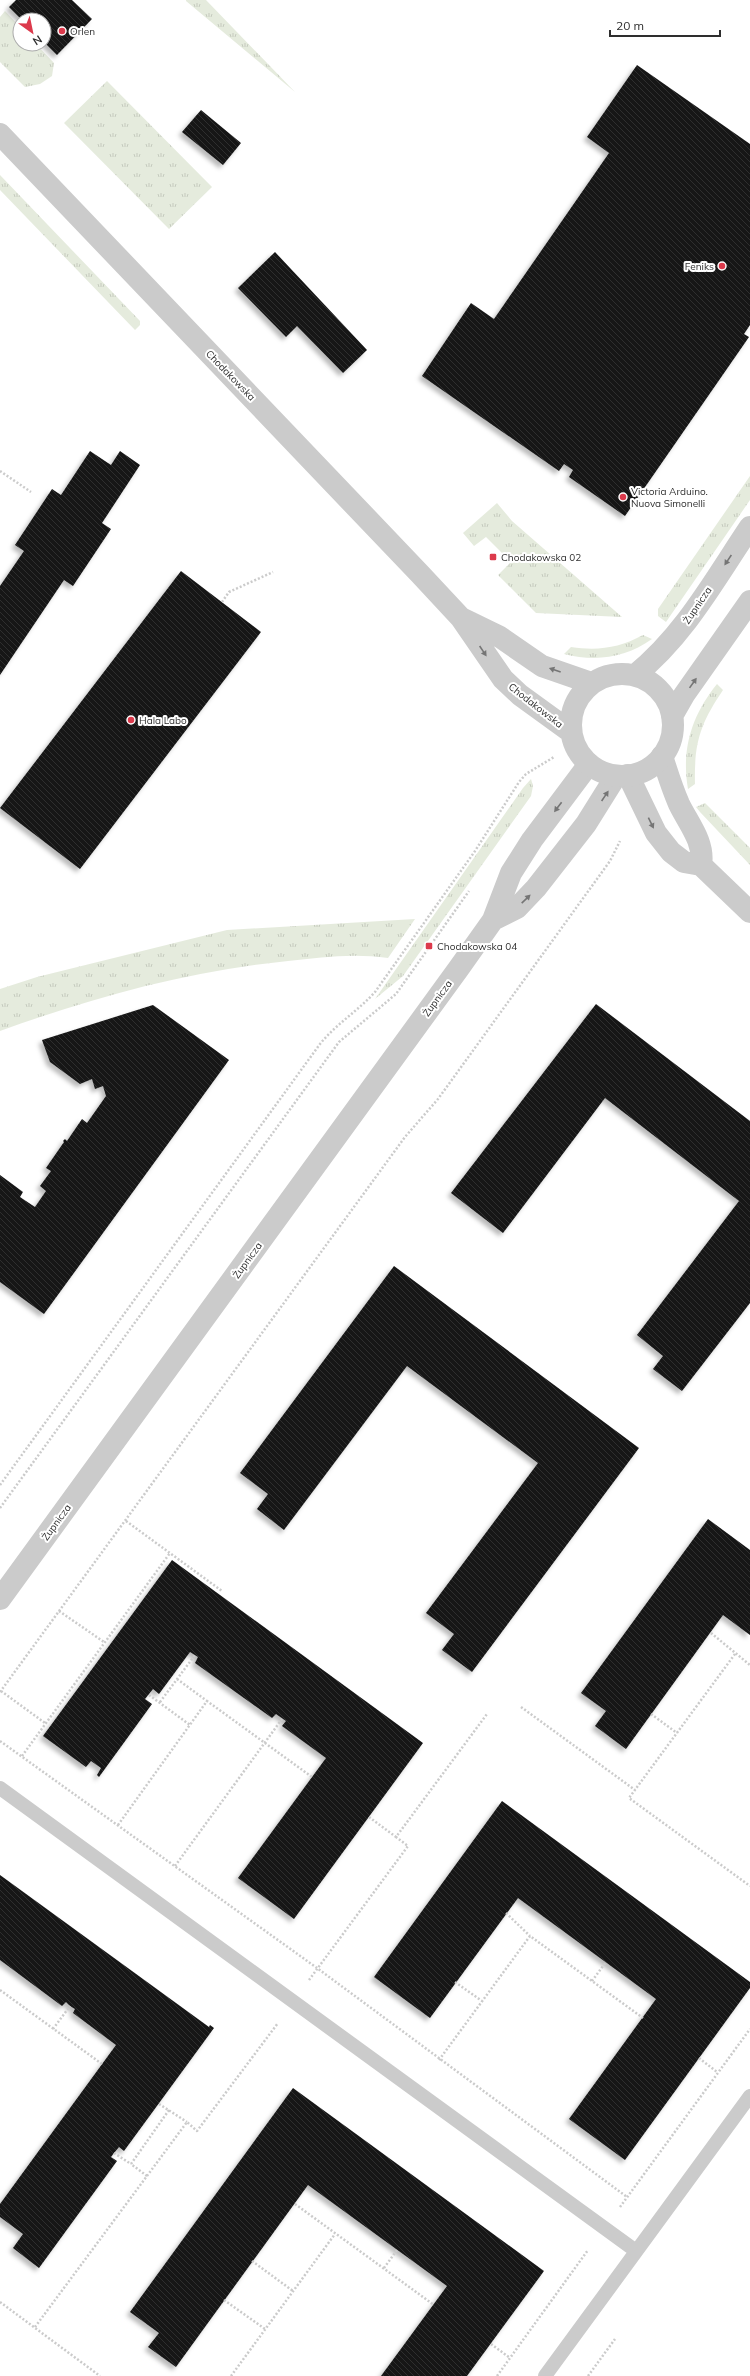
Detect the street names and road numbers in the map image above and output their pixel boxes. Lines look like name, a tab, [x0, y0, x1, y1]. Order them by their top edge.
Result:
street label: Chodakowska	[203, 347, 258, 404]
street label: Żupnicza	[680, 584, 715, 626]
street label: Chodakowska	[506, 680, 566, 731]
street label: Żupnicza	[420, 977, 455, 1019]
street label: Żupnicza	[230, 1239, 265, 1281]
street label: Żupnicza	[39, 1501, 74, 1543]

